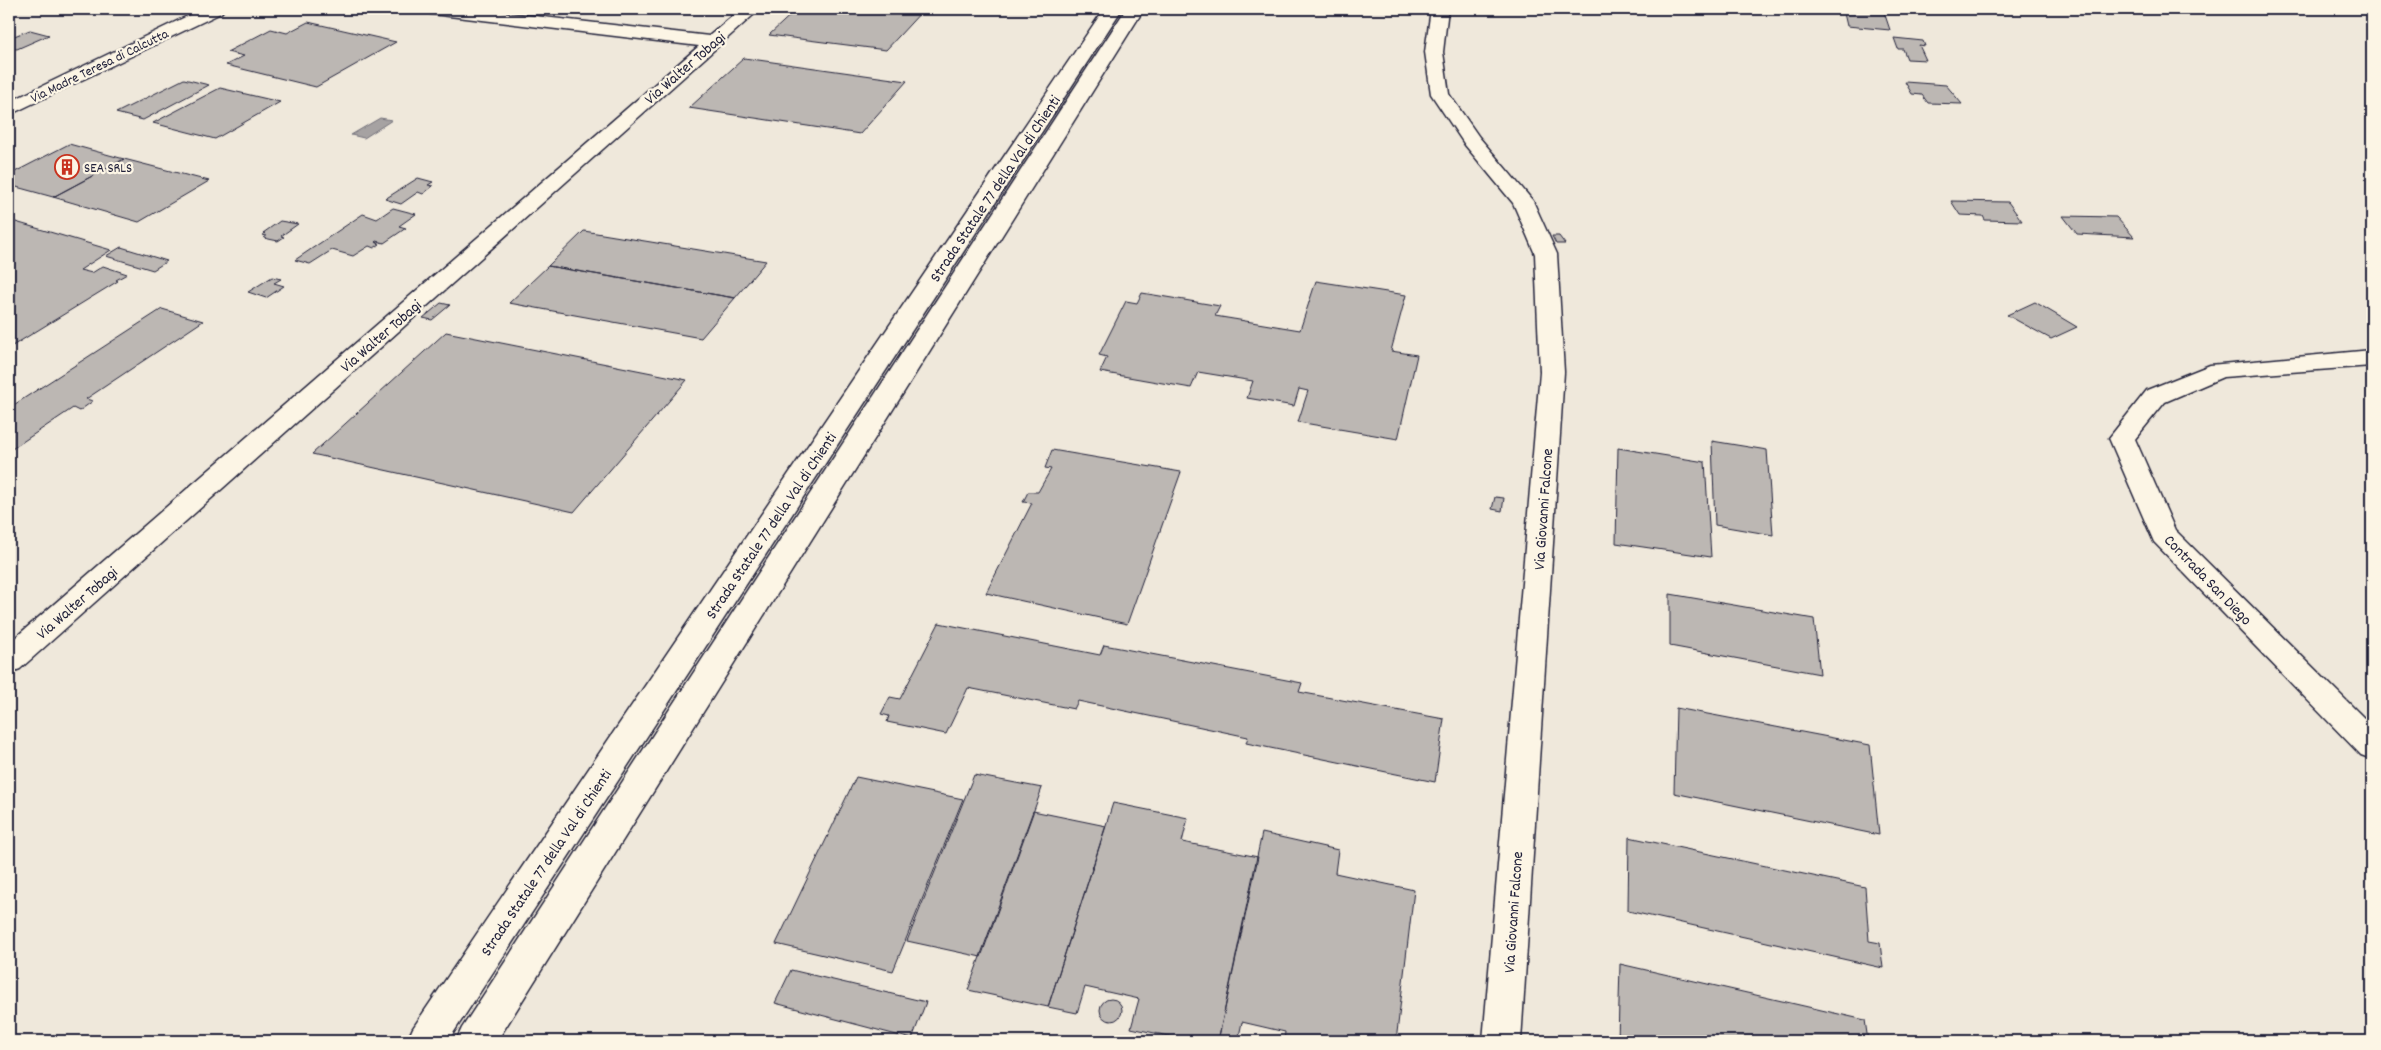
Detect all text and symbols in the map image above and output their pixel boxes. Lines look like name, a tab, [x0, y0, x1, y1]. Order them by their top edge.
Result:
street label: Via Madre Teresa di Calcutta	[27, 24, 173, 109]
street label: Via Walter Tobagi	[640, 27, 731, 111]
street label: Strada Statale 77 della Val di Chienti	[925, 91, 1067, 287]
building icon: SEA SRLS	[54, 154, 80, 180]
place label: SEA SRLS	[84, 159, 132, 179]
street label: Via Walter Tobagi	[336, 295, 427, 379]
street label: Strada Statale 77 della Val di Chienti	[701, 428, 843, 624]
street label: Via Giovanni Falcone	[1529, 448, 1560, 571]
street label: Contrada San Diego	[2158, 530, 2257, 631]
street label: Via Walter Tobagi	[32, 562, 123, 646]
street label: Strada Statale 77 della Val di Chienti	[476, 765, 618, 961]
street label: Via Giovanni Falcone	[1499, 851, 1530, 974]

